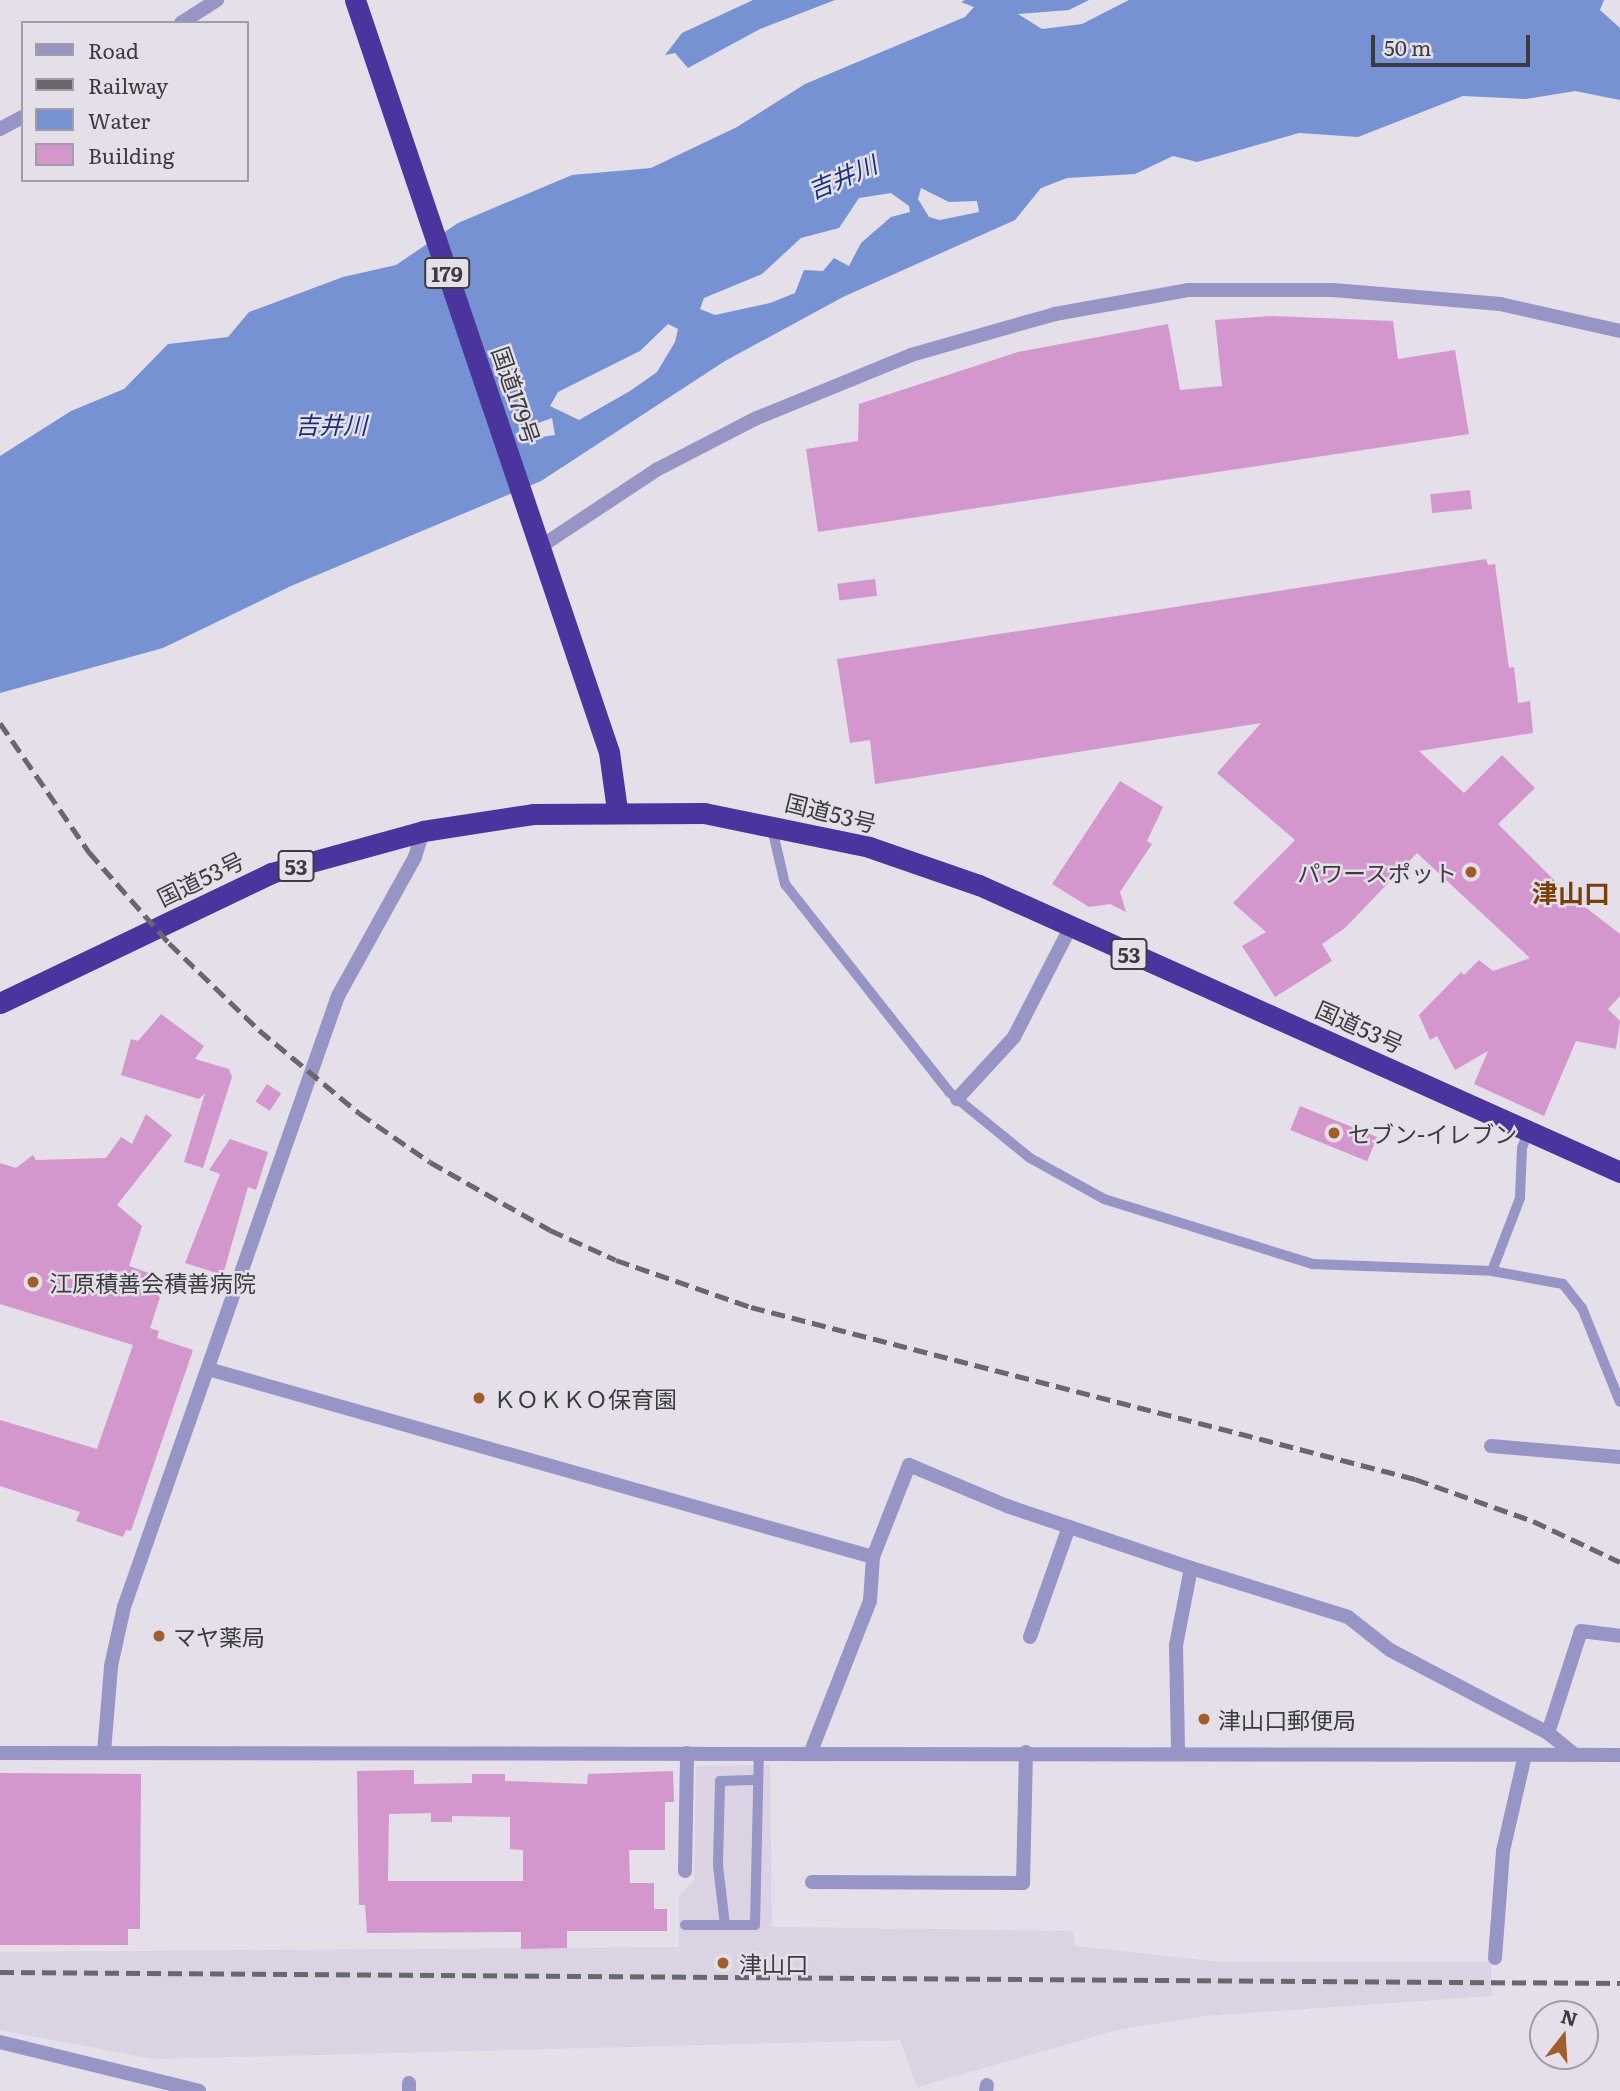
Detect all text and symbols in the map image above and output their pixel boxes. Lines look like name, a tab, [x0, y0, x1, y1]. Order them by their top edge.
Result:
legend	[21, 21, 248, 182]
scale bar	[1375, 21, 1534, 65]
text: 50 m	[1384, 31, 1431, 62]
text: Road	[88, 34, 139, 65]
text: Railway	[88, 69, 168, 100]
text: Water	[88, 104, 150, 135]
text: Building	[88, 139, 174, 170]
water label: 吉井川	[803, 149, 881, 203]
road number: 179	[422, 256, 472, 290]
street label: 国道179号	[487, 343, 547, 447]
water label: 吉井川	[295, 410, 367, 438]
street label: 国道53号	[782, 787, 880, 837]
street label: 国道53号	[152, 845, 248, 911]
road number: 53	[277, 848, 315, 884]
place label: パワースポット	[1296, 858, 1457, 886]
marker: パワースポット	[1463, 864, 1479, 880]
district label: 津山口	[1532, 876, 1610, 908]
road number: 53	[1110, 936, 1148, 972]
street label: 国道53号	[1312, 994, 1408, 1058]
place label: セブン-イレブン	[1348, 1119, 1517, 1147]
marker: セブン-イレブン	[1326, 1125, 1342, 1141]
place label: 江原積善会積善病院	[49, 1268, 256, 1296]
marker: 江原積善会積善病院	[23, 1272, 43, 1292]
place label: ＫＯＫＫＯ保育園	[493, 1384, 677, 1412]
marker: ＫＯＫＫＯ保育園	[471, 1390, 487, 1406]
place label: マヤ薬局	[173, 1622, 265, 1650]
marker: マヤ薬局	[151, 1628, 167, 1644]
place label: 津山口郵便局	[1218, 1705, 1356, 1733]
marker: 津山口郵便局	[1196, 1711, 1212, 1727]
place label: 津山口	[739, 1949, 808, 1977]
marker: 津山口	[713, 1953, 733, 1973]
north arrow	[1529, 2000, 1599, 2070]
text: N	[1558, 2001, 1581, 2033]

